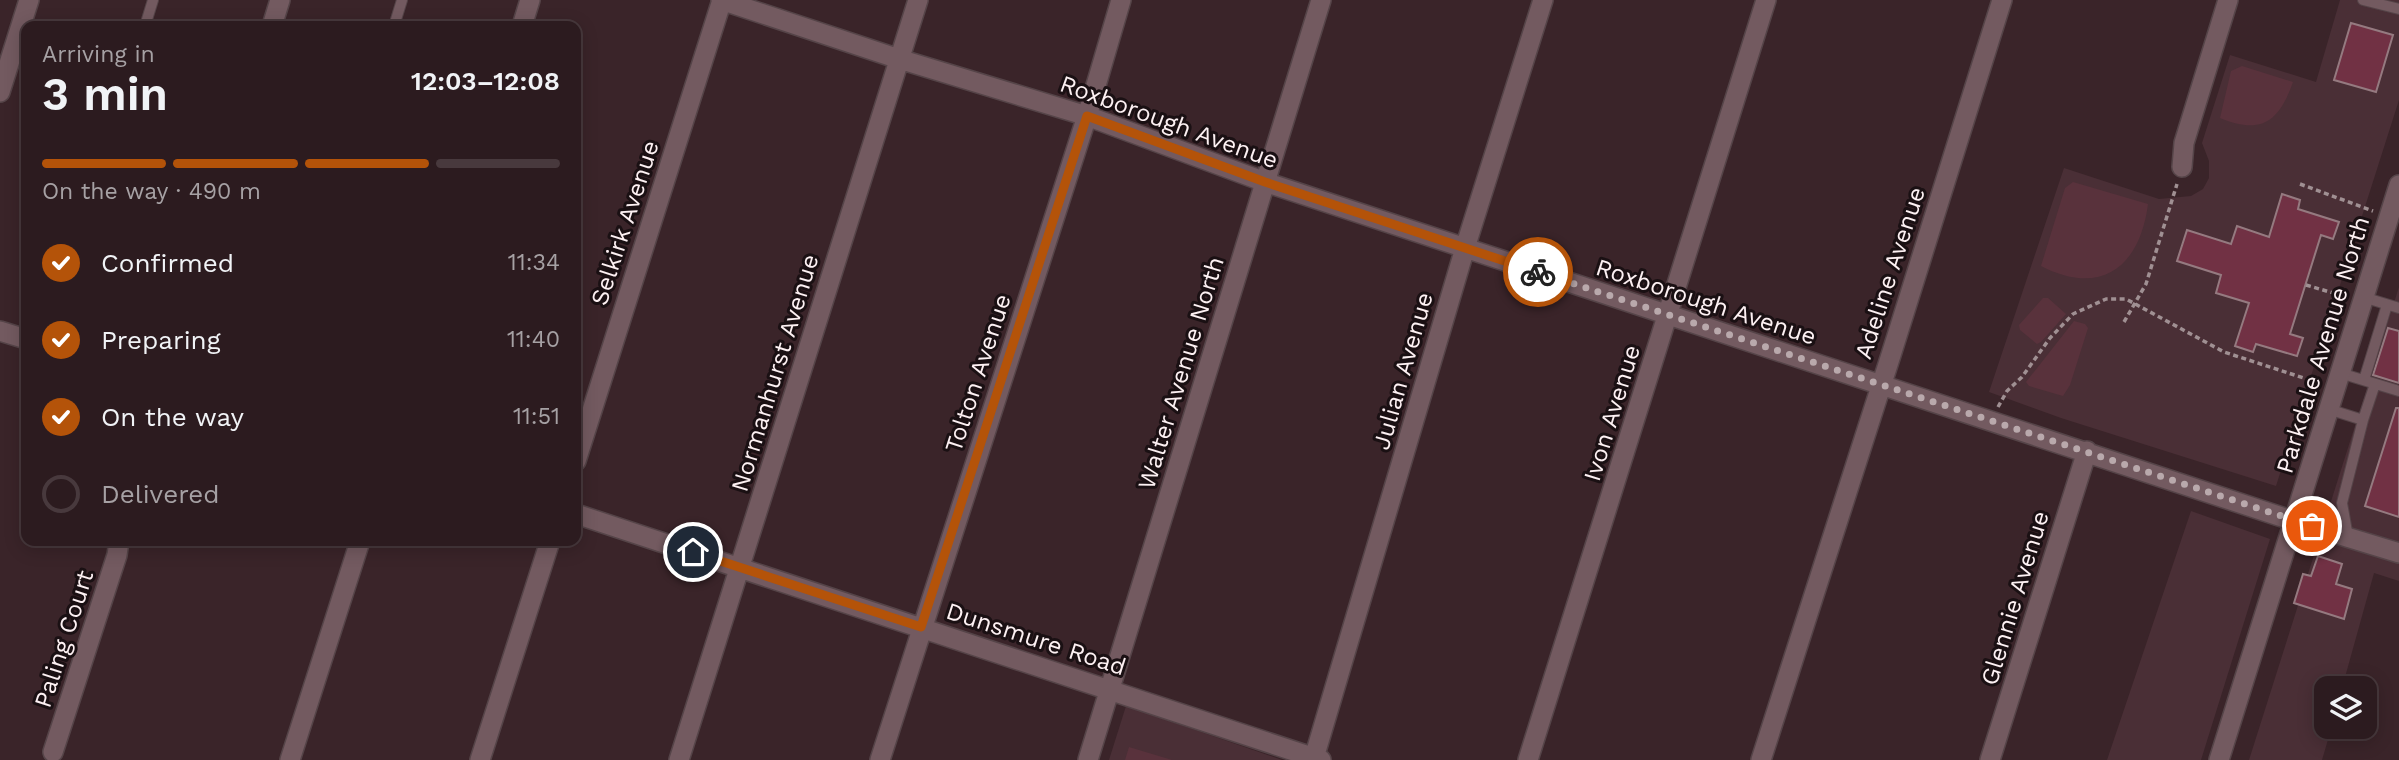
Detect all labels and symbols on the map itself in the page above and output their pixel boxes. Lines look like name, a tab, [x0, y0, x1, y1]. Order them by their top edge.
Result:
street label: Roxborough Avenue	[1056, 70, 1282, 174]
street label: Selkirk Avenue	[585, 137, 665, 309]
street label: Adeline Avenue	[1849, 184, 1931, 362]
street label: Parkdale Avenue North	[2271, 213, 2375, 477]
courier	[1503, 237, 1573, 307]
street label: Normanhurst Avenue	[726, 251, 824, 495]
street label: Walter Avenue North	[1132, 253, 1230, 493]
street label: Roxborough Avenue	[1592, 253, 1820, 351]
street label: Julian Avenue	[1367, 289, 1439, 453]
street label: Tolton Avenue	[939, 290, 1017, 456]
street label: Ivon Avenue	[1578, 342, 1646, 484]
pin	[2282, 496, 2342, 556]
street label: Glennie Avenue	[1975, 508, 2055, 688]
pin	[663, 522, 723, 582]
street label: Paling Court	[29, 567, 99, 711]
street label: Dunsmure Road	[943, 597, 1129, 681]

